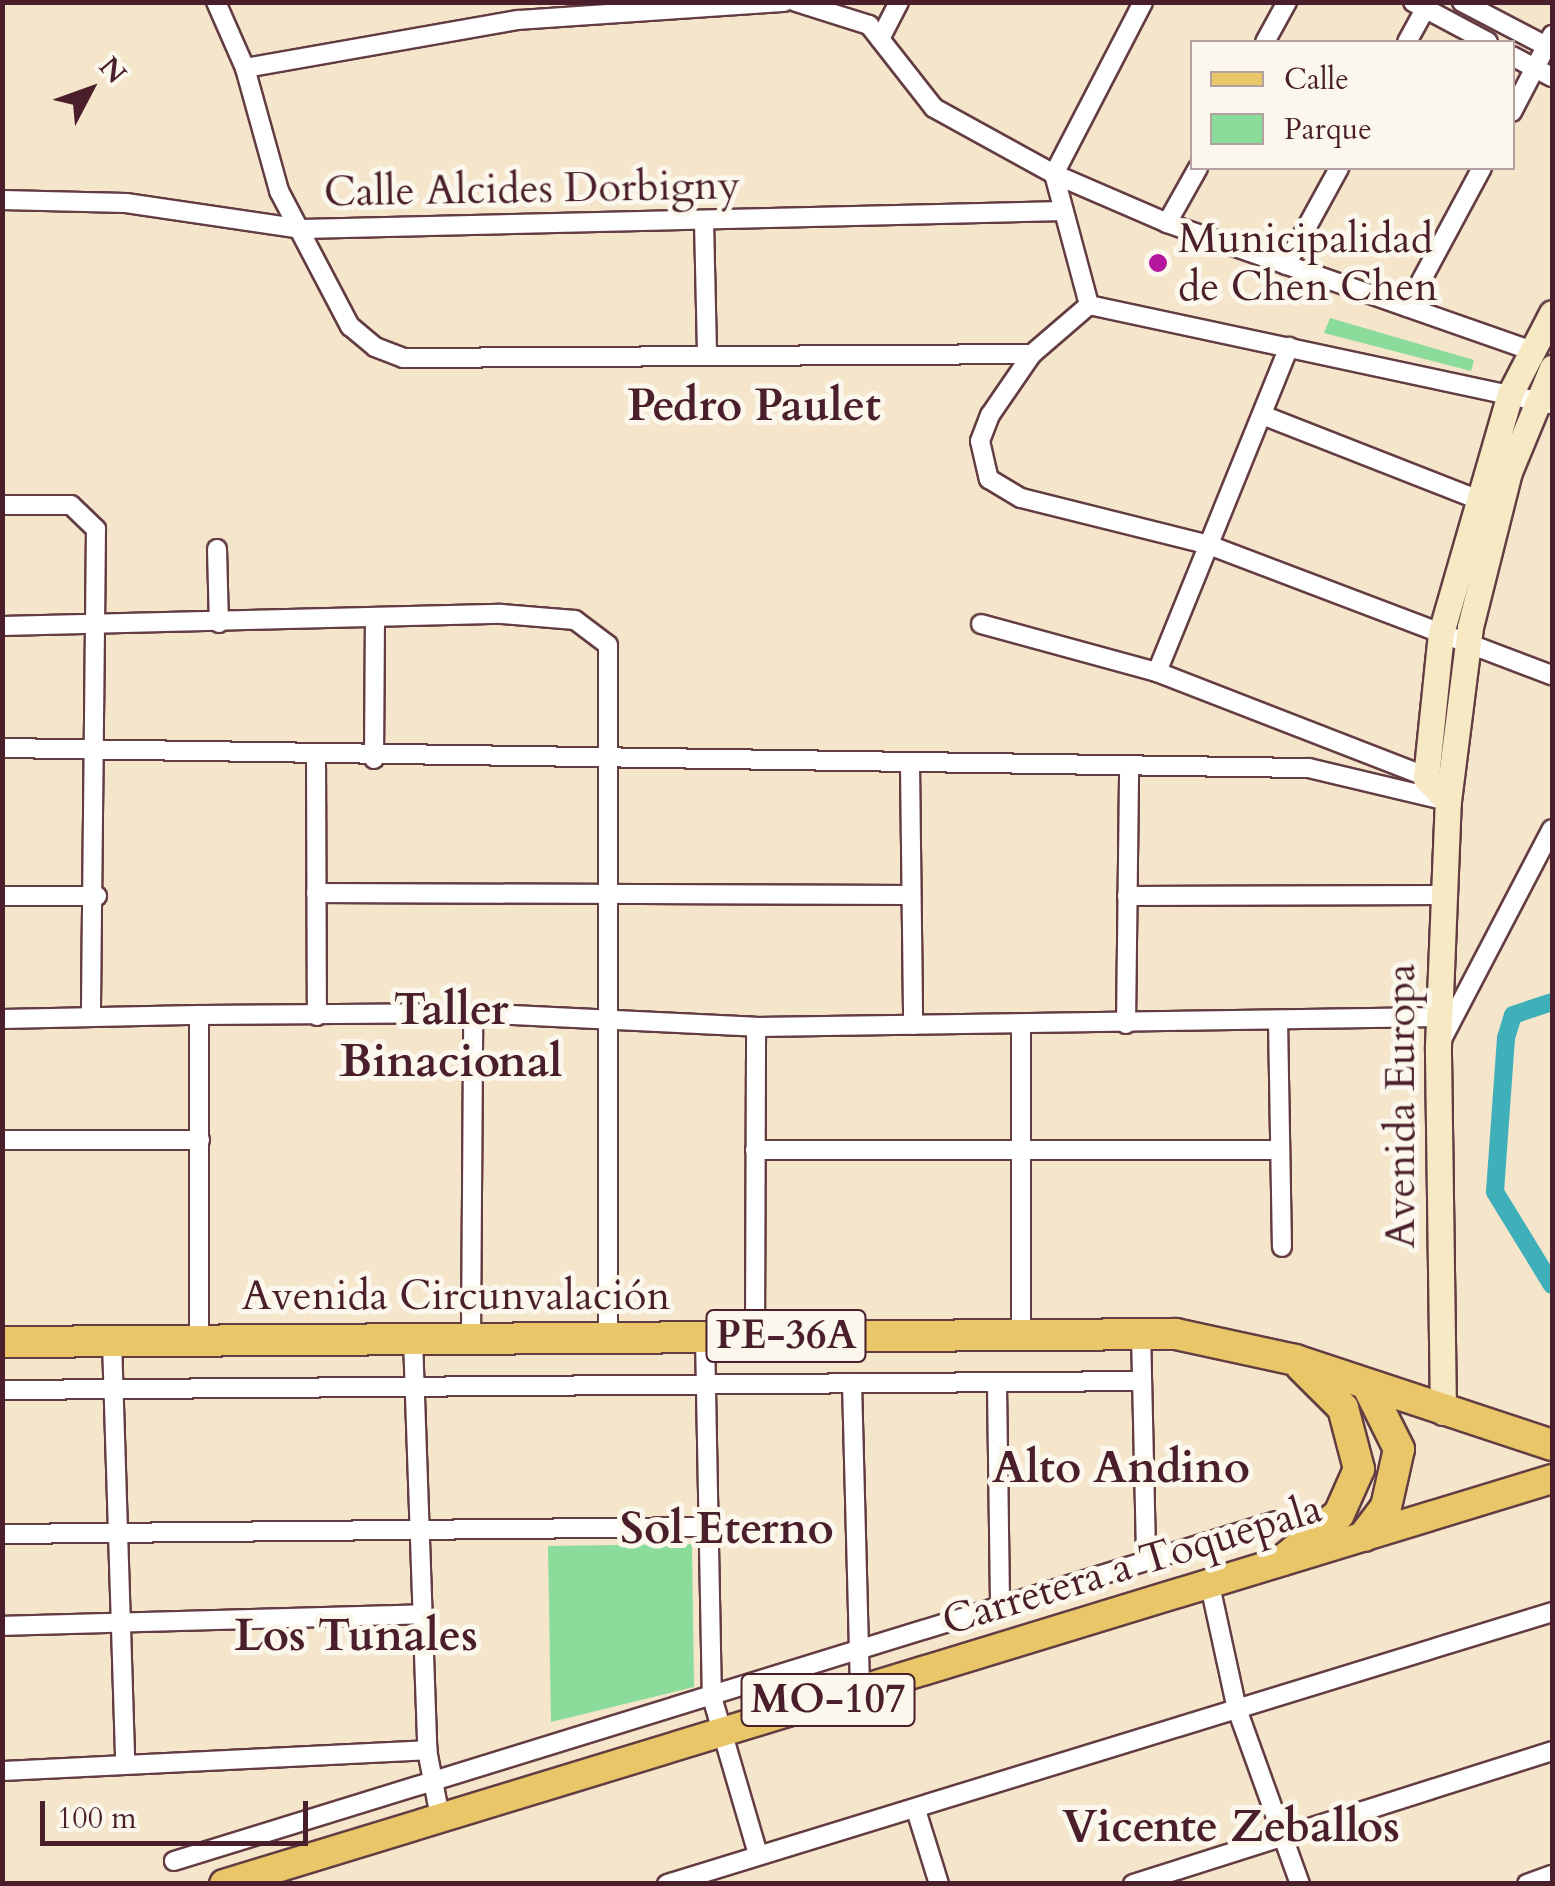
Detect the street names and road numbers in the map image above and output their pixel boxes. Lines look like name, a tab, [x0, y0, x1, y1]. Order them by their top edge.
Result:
street label: Calle Alcides Dorbigny	[323, 160, 741, 218]
street label: Avenida Europa	[1376, 963, 1426, 1249]
street label: Avenida Circunvalación	[242, 1271, 670, 1321]
road number: PE-36A	[704, 1301, 868, 1371]
street label: Carretera a Toquepala	[936, 1483, 1328, 1647]
road number: MO-107	[740, 1665, 916, 1735]

